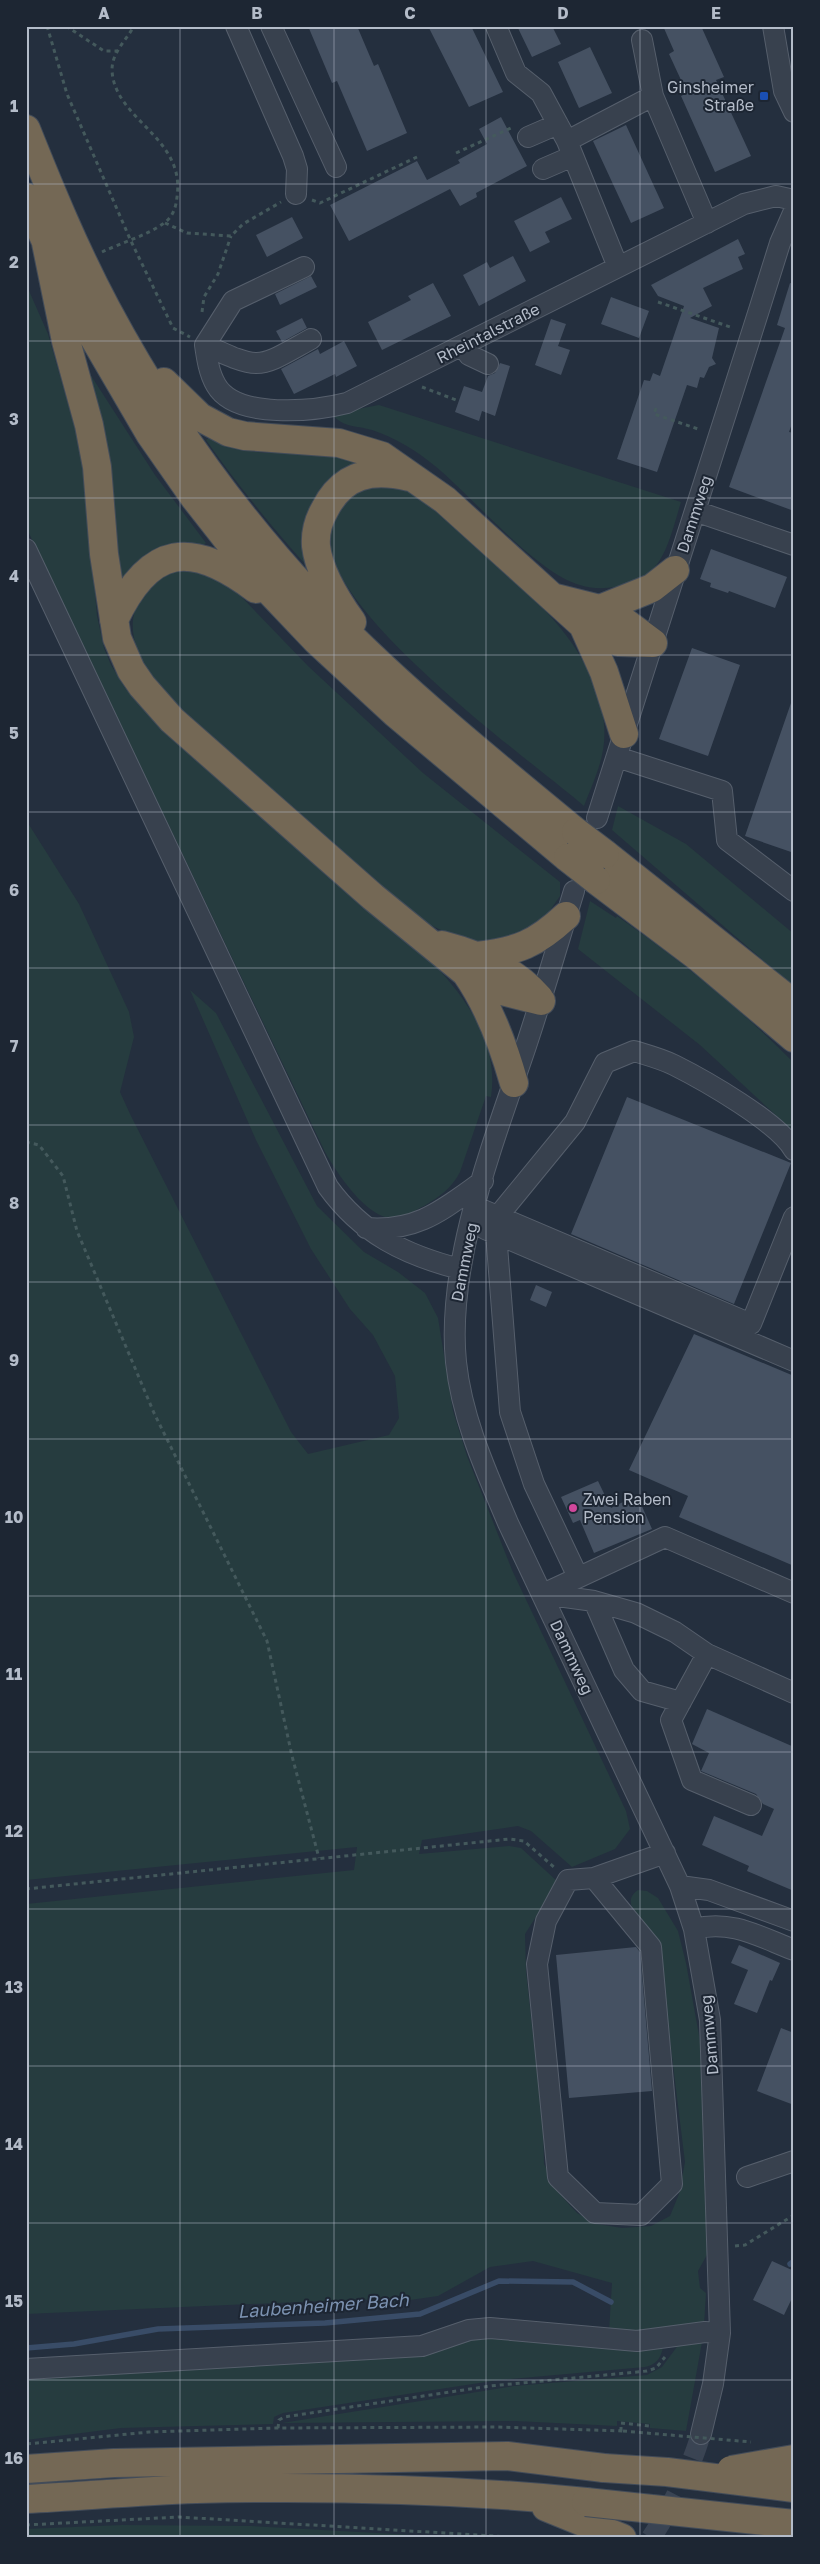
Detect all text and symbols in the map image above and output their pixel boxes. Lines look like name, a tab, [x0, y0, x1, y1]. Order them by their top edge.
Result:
text: A	[98, 3, 110, 23]
text: B	[251, 3, 263, 23]
text: C	[404, 3, 416, 23]
text: D	[557, 3, 569, 23]
text: E	[711, 3, 721, 23]
place label: Ginsheimer Straße	[667, 77, 754, 115]
marker: Ginsheimer Straße	[758, 90, 770, 102]
text: 1	[10, 96, 18, 116]
text: 2	[9, 252, 19, 272]
street label: Rheintalstraße	[433, 298, 543, 368]
text: 3	[9, 409, 19, 429]
street label: Dammweg	[672, 473, 716, 555]
text: 4	[9, 566, 19, 586]
text: 5	[9, 723, 19, 743]
text: 6	[9, 880, 19, 900]
text: 7	[10, 1036, 19, 1056]
text: 8	[9, 1193, 19, 1213]
street label: Dammweg	[447, 1221, 481, 1303]
text: 9	[9, 1350, 19, 1370]
place label: Zwei Raben Pension	[583, 1489, 671, 1527]
marker: Zwei Raben Pension	[567, 1502, 579, 1514]
text: 10	[5, 1507, 23, 1527]
street label: Dammweg	[546, 1616, 598, 1698]
text: 11	[6, 1664, 22, 1684]
text: 12	[5, 1821, 23, 1841]
text: 13	[5, 1977, 23, 1997]
street label: Dammweg	[696, 1994, 722, 2076]
text: 14	[5, 2134, 23, 2154]
water label: Laubenheimer Bach	[237, 2288, 410, 2322]
text: 15	[5, 2291, 23, 2311]
text: 16	[5, 2448, 23, 2468]

